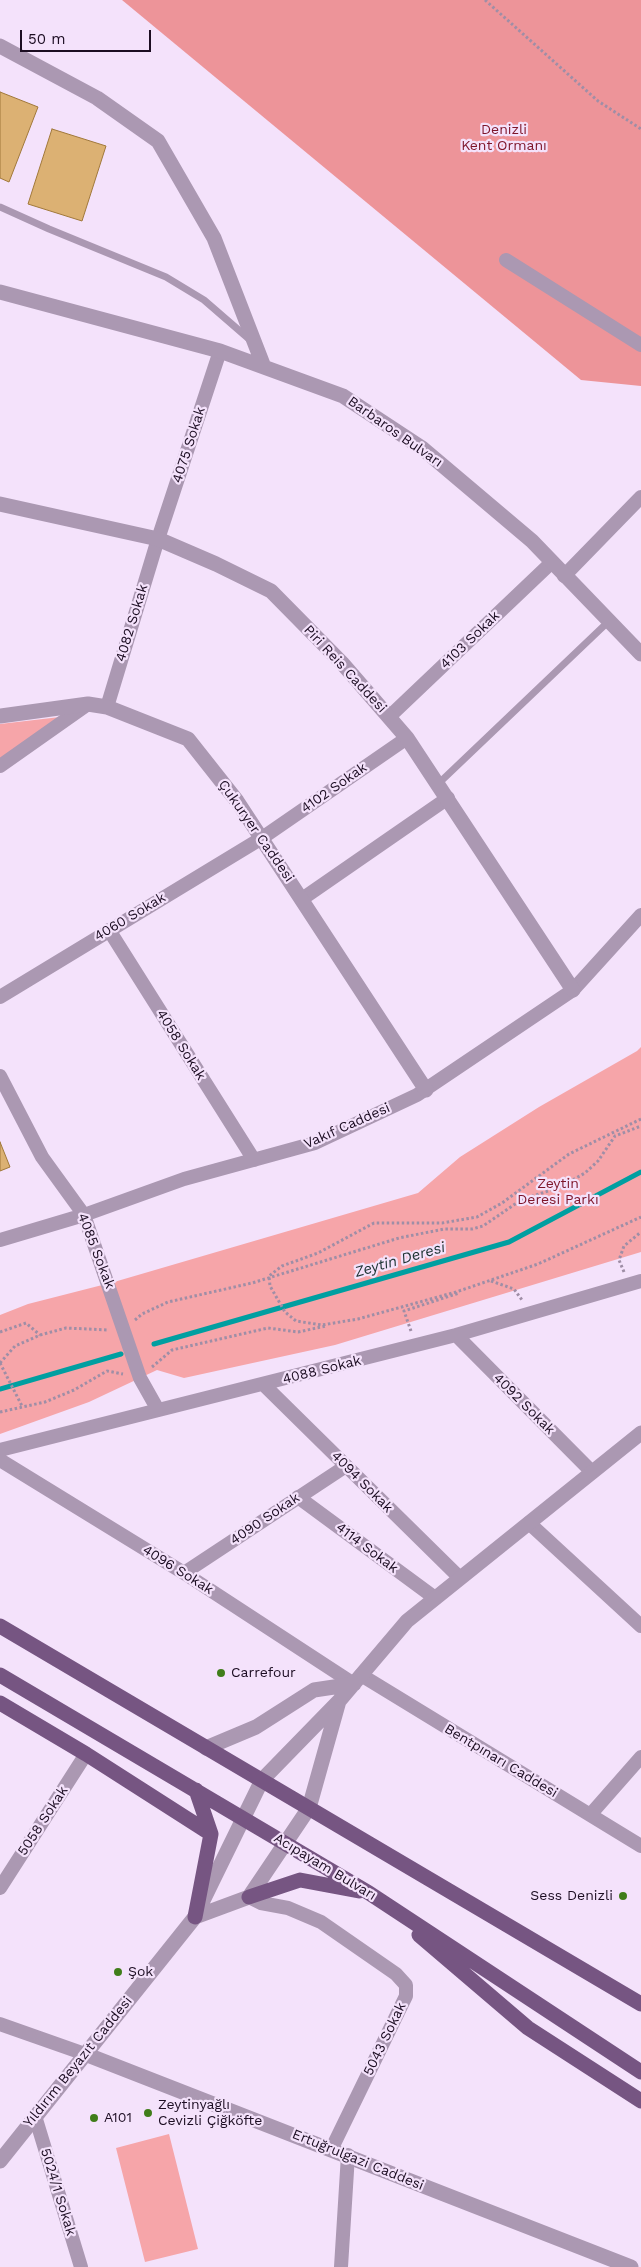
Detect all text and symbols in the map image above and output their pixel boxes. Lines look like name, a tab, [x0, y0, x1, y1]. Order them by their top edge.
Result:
scale bar	[22, 20, 154, 52]
text: 50 m	[28, 30, 65, 48]
park label: Denizli Kent Ormanı	[461, 122, 547, 154]
street label: Barbaros Bulvarı	[344, 393, 446, 471]
street label: 4075 Sokak	[169, 405, 209, 485]
street label: 4082 Sokak	[112, 582, 152, 664]
street label: 4103 Sokak	[437, 607, 503, 673]
street label: Piri Reis Caddesi	[300, 622, 390, 716]
street label: 4102 Sokak	[298, 759, 370, 817]
street label: Çukuryer Caddesi	[215, 777, 297, 885]
street label: 4060 Sokak	[91, 889, 169, 945]
street label: 4058 Sokak	[153, 1007, 209, 1083]
street label: Vakıf Caddesi	[301, 1100, 393, 1152]
park label: Zeytin Deresi Parkı	[517, 1176, 599, 1208]
street label: 4085 Sokak	[74, 1211, 118, 1291]
water label: Zeytin Deresi	[353, 1239, 447, 1281]
street label: 4088 Sokak	[281, 1352, 363, 1388]
street label: 4092 Sokak	[490, 1370, 558, 1438]
street label: 4094 Sokak	[328, 1448, 396, 1516]
street label: 4090 Sokak	[227, 1490, 303, 1548]
street label: 4114 Sokak	[333, 1519, 401, 1577]
street label: 4096 Sokak	[140, 1542, 216, 1598]
place label: Carrefour	[231, 1665, 296, 1681]
marker: Carrefour	[215, 1667, 227, 1679]
street label: Bentpınarı Caddesi	[441, 1721, 561, 1801]
street label: 5058 Sokak	[14, 1783, 72, 1859]
street label: Acıpayam Bulvarı	[271, 1830, 379, 1904]
place label: Sess Denizli	[530, 1888, 613, 1904]
marker: Sess Denizli	[617, 1890, 629, 1902]
place label: Şok	[128, 1964, 153, 1980]
marker: Şok	[112, 1966, 124, 1978]
street label: Yıldırım Beyazıt Caddesi	[20, 1993, 136, 2131]
street label: 5043 Sokak	[360, 2000, 410, 2078]
place label: Zeytinyağlı Cevizli Çiğköfte	[158, 2097, 262, 2130]
marker: Zeytinyağlı Cevizli Çiğköfte	[142, 2107, 154, 2119]
place label: A101	[104, 2110, 132, 2126]
marker: A101	[88, 2112, 100, 2124]
street label: Ertuğrulgazi Caddesi	[290, 2126, 426, 2194]
street label: 5024/1 Sokak	[37, 2146, 79, 2238]

